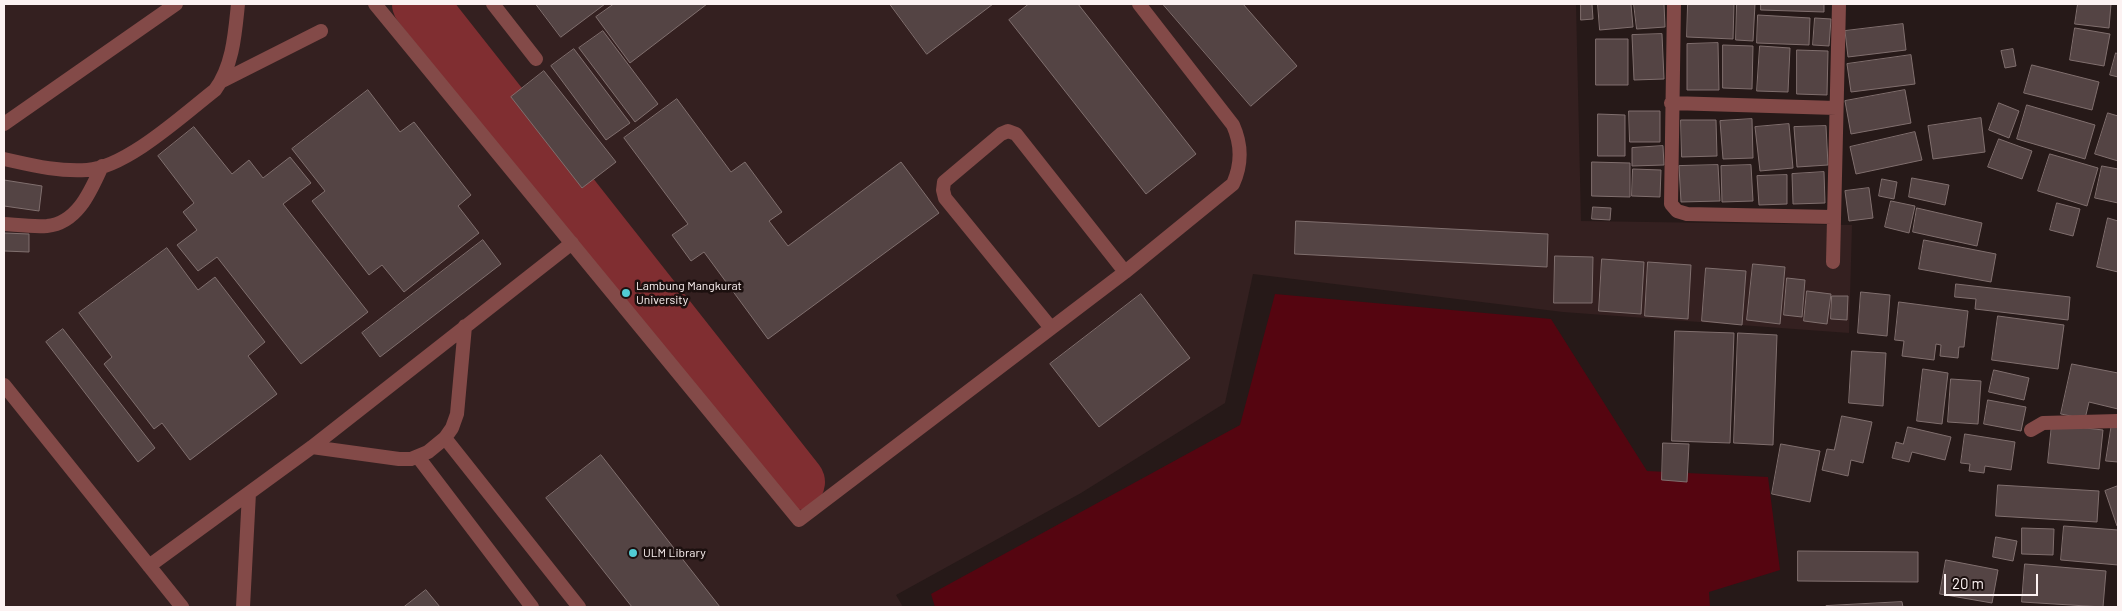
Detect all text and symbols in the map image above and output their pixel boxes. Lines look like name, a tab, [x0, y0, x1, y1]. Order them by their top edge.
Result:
place label: Lambung Mangkurat University	[636, 279, 742, 307]
marker: Lambung Mangkurat University	[620, 287, 632, 299]
place label: ULM Library	[643, 546, 706, 560]
marker: ULM Library	[627, 547, 639, 559]
scale bar	[1947, 564, 2041, 596]
text: 20 m	[1952, 574, 1984, 592]

